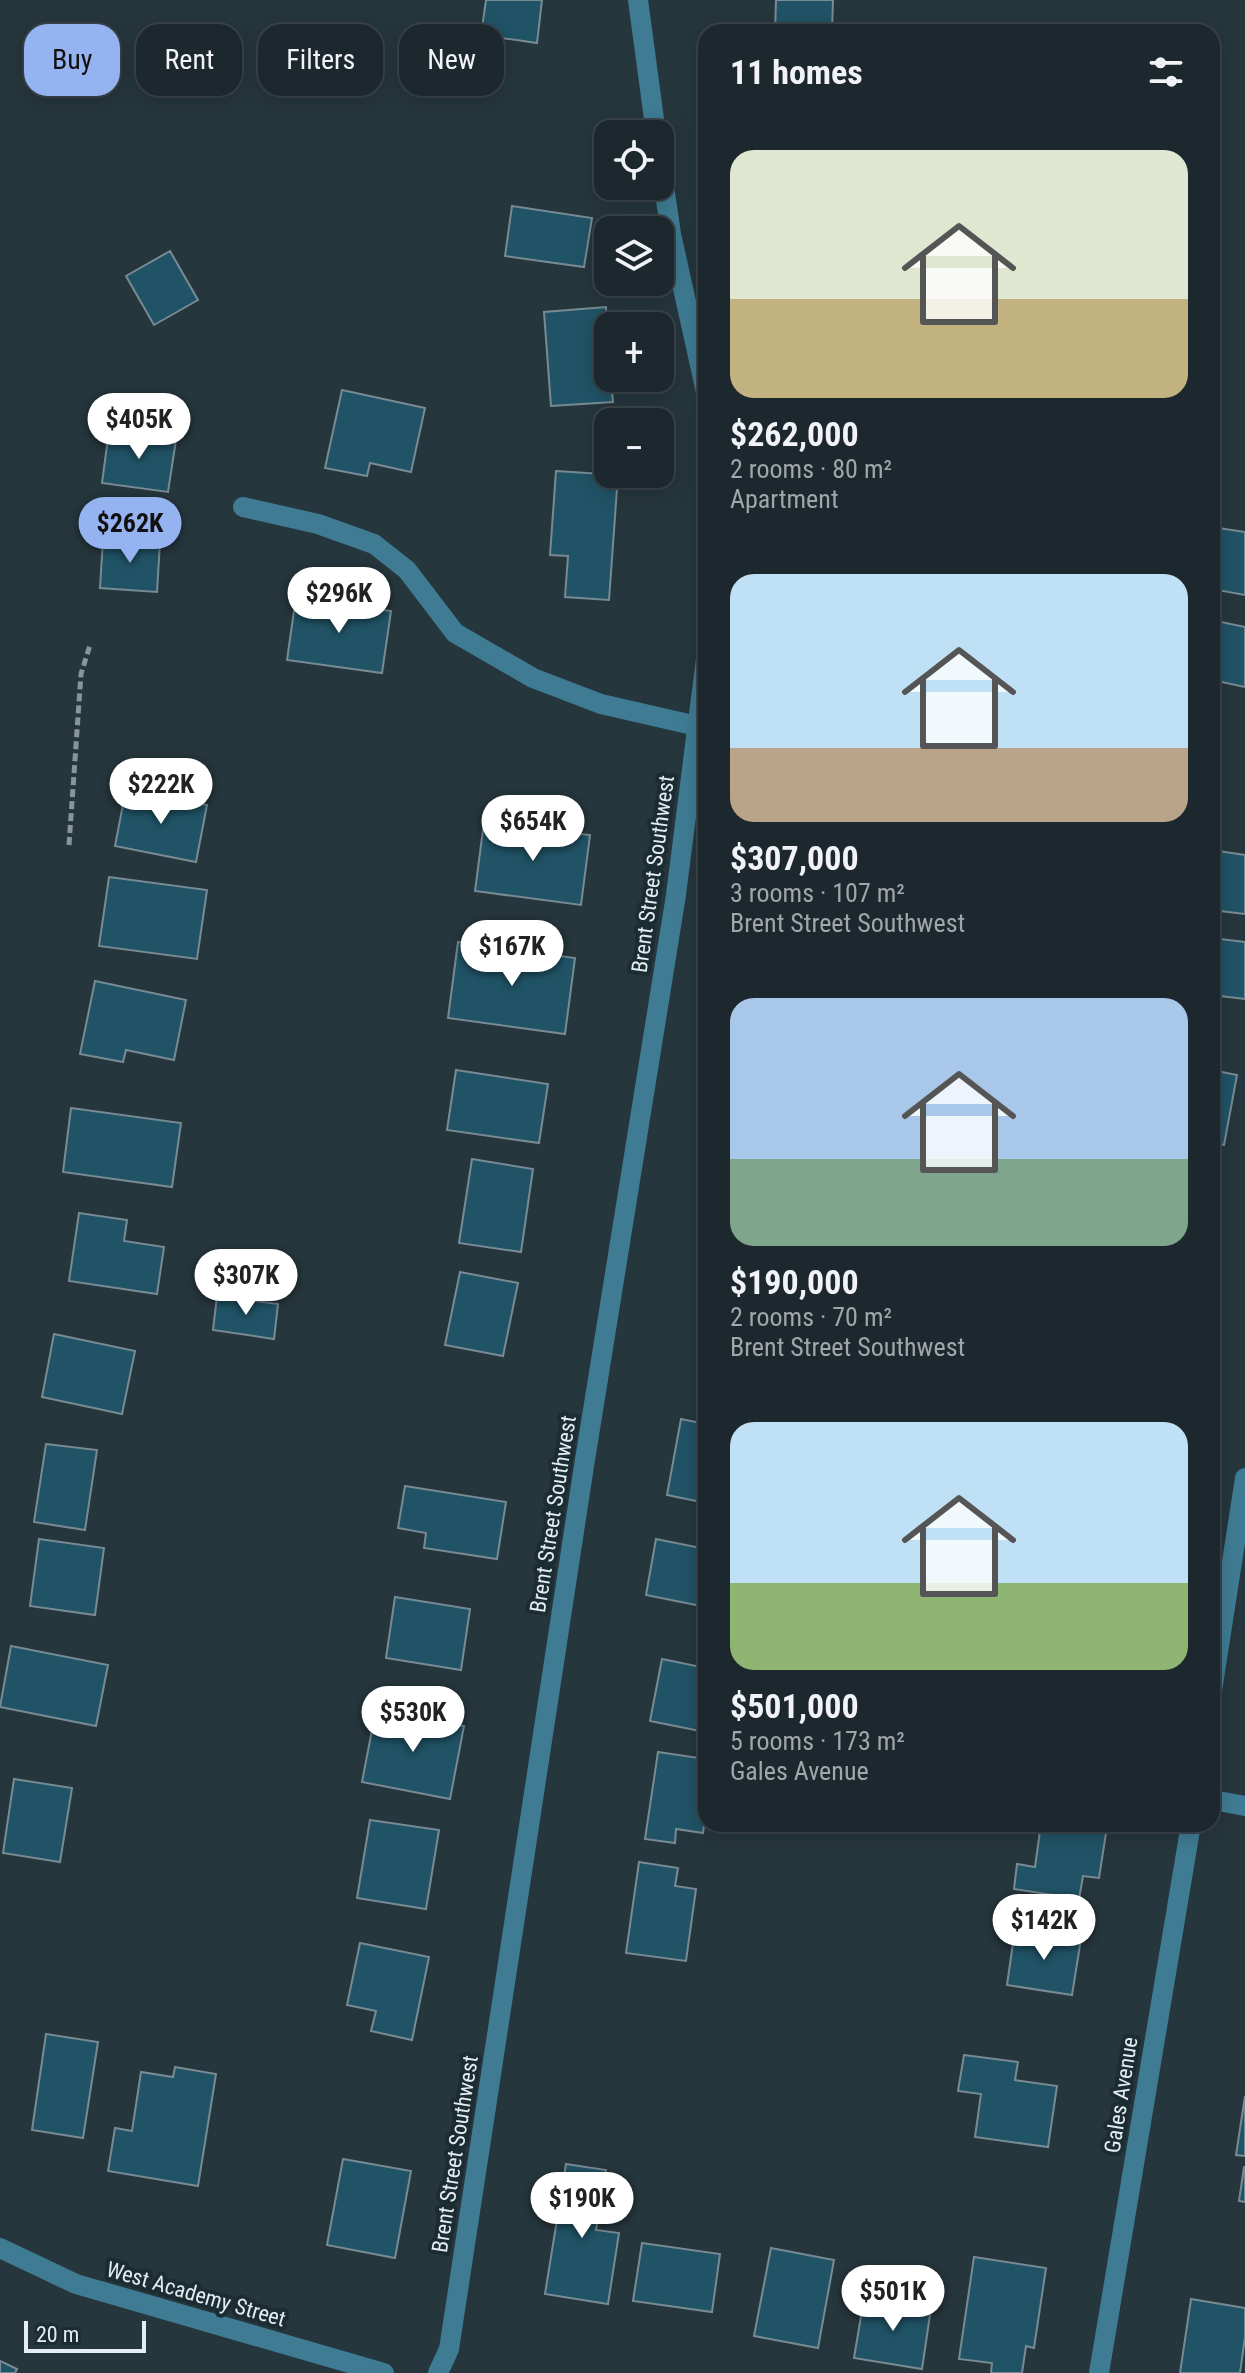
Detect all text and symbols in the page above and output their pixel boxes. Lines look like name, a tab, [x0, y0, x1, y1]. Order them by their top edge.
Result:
chip: Buy	[24, 24, 120, 96]
chip: Rent	[136, 24, 242, 96]
chip: Filters	[258, 24, 383, 96]
chip: New	[399, 24, 504, 96]
icon: filters	[1144, 50, 1188, 94]
text: 11 homes	[730, 52, 863, 92]
map controls	[594, 120, 674, 488]
button: locate	[594, 120, 674, 200]
icon: home	[887, 202, 1031, 346]
button: layers	[594, 216, 674, 296]
button: +	[594, 312, 674, 392]
pin: $405K	[83, 393, 195, 461]
text: $405K	[106, 404, 172, 434]
button: −	[594, 408, 674, 488]
text: $262,000	[730, 414, 859, 454]
text: 2 rooms · 80 m²	[730, 454, 892, 484]
text: Apartment	[730, 484, 839, 514]
pin: $262K	[74, 497, 186, 565]
text: $262K	[97, 508, 163, 538]
pin: $296K	[283, 567, 395, 635]
text: $296K	[306, 578, 372, 608]
icon: home	[887, 626, 1031, 770]
pin: $222K	[105, 758, 217, 826]
text: $222K	[128, 769, 194, 799]
street label: Brent Street Southwest	[627, 774, 679, 974]
pin: $654K	[477, 795, 589, 863]
text: $654K	[500, 806, 566, 836]
text: $307,000	[730, 838, 859, 878]
text: 3 rooms · 107 m²	[730, 878, 905, 908]
text: Brent Street Southwest	[730, 908, 965, 938]
pin: $167K	[456, 920, 568, 988]
text: $167K	[479, 931, 545, 961]
icon: home	[887, 1050, 1031, 1194]
pin: $307K	[190, 1249, 302, 1317]
text: $307K	[213, 1260, 279, 1290]
text: $190,000	[730, 1262, 859, 1302]
text: 2 rooms · 70 m²	[730, 1302, 892, 1332]
text: Brent Street Southwest	[730, 1332, 965, 1362]
street label: Brent Street Southwest	[525, 1414, 581, 1614]
icon: home	[887, 1474, 1031, 1618]
pin: $530K	[357, 1686, 469, 1754]
text: $501,000	[730, 1686, 859, 1726]
text: $530K	[380, 1697, 446, 1727]
text: 5 rooms · 173 m²	[730, 1726, 905, 1756]
text: Gales Avenue	[730, 1756, 869, 1786]
pin: $142K	[988, 1894, 1100, 1962]
text: $142K	[1011, 1905, 1077, 1935]
street label: Gales Avenue	[1099, 2035, 1143, 2155]
street label: Brent Street Southwest	[427, 2054, 483, 2254]
pin: $190K	[526, 2172, 638, 2240]
text: $190K	[549, 2183, 615, 2213]
street label: West Academy Street	[104, 2256, 288, 2332]
pin: $501K	[837, 2265, 949, 2333]
text: $501K	[860, 2276, 926, 2306]
scale bar	[24, 2317, 146, 2353]
text: 20 m	[36, 2322, 79, 2347]

